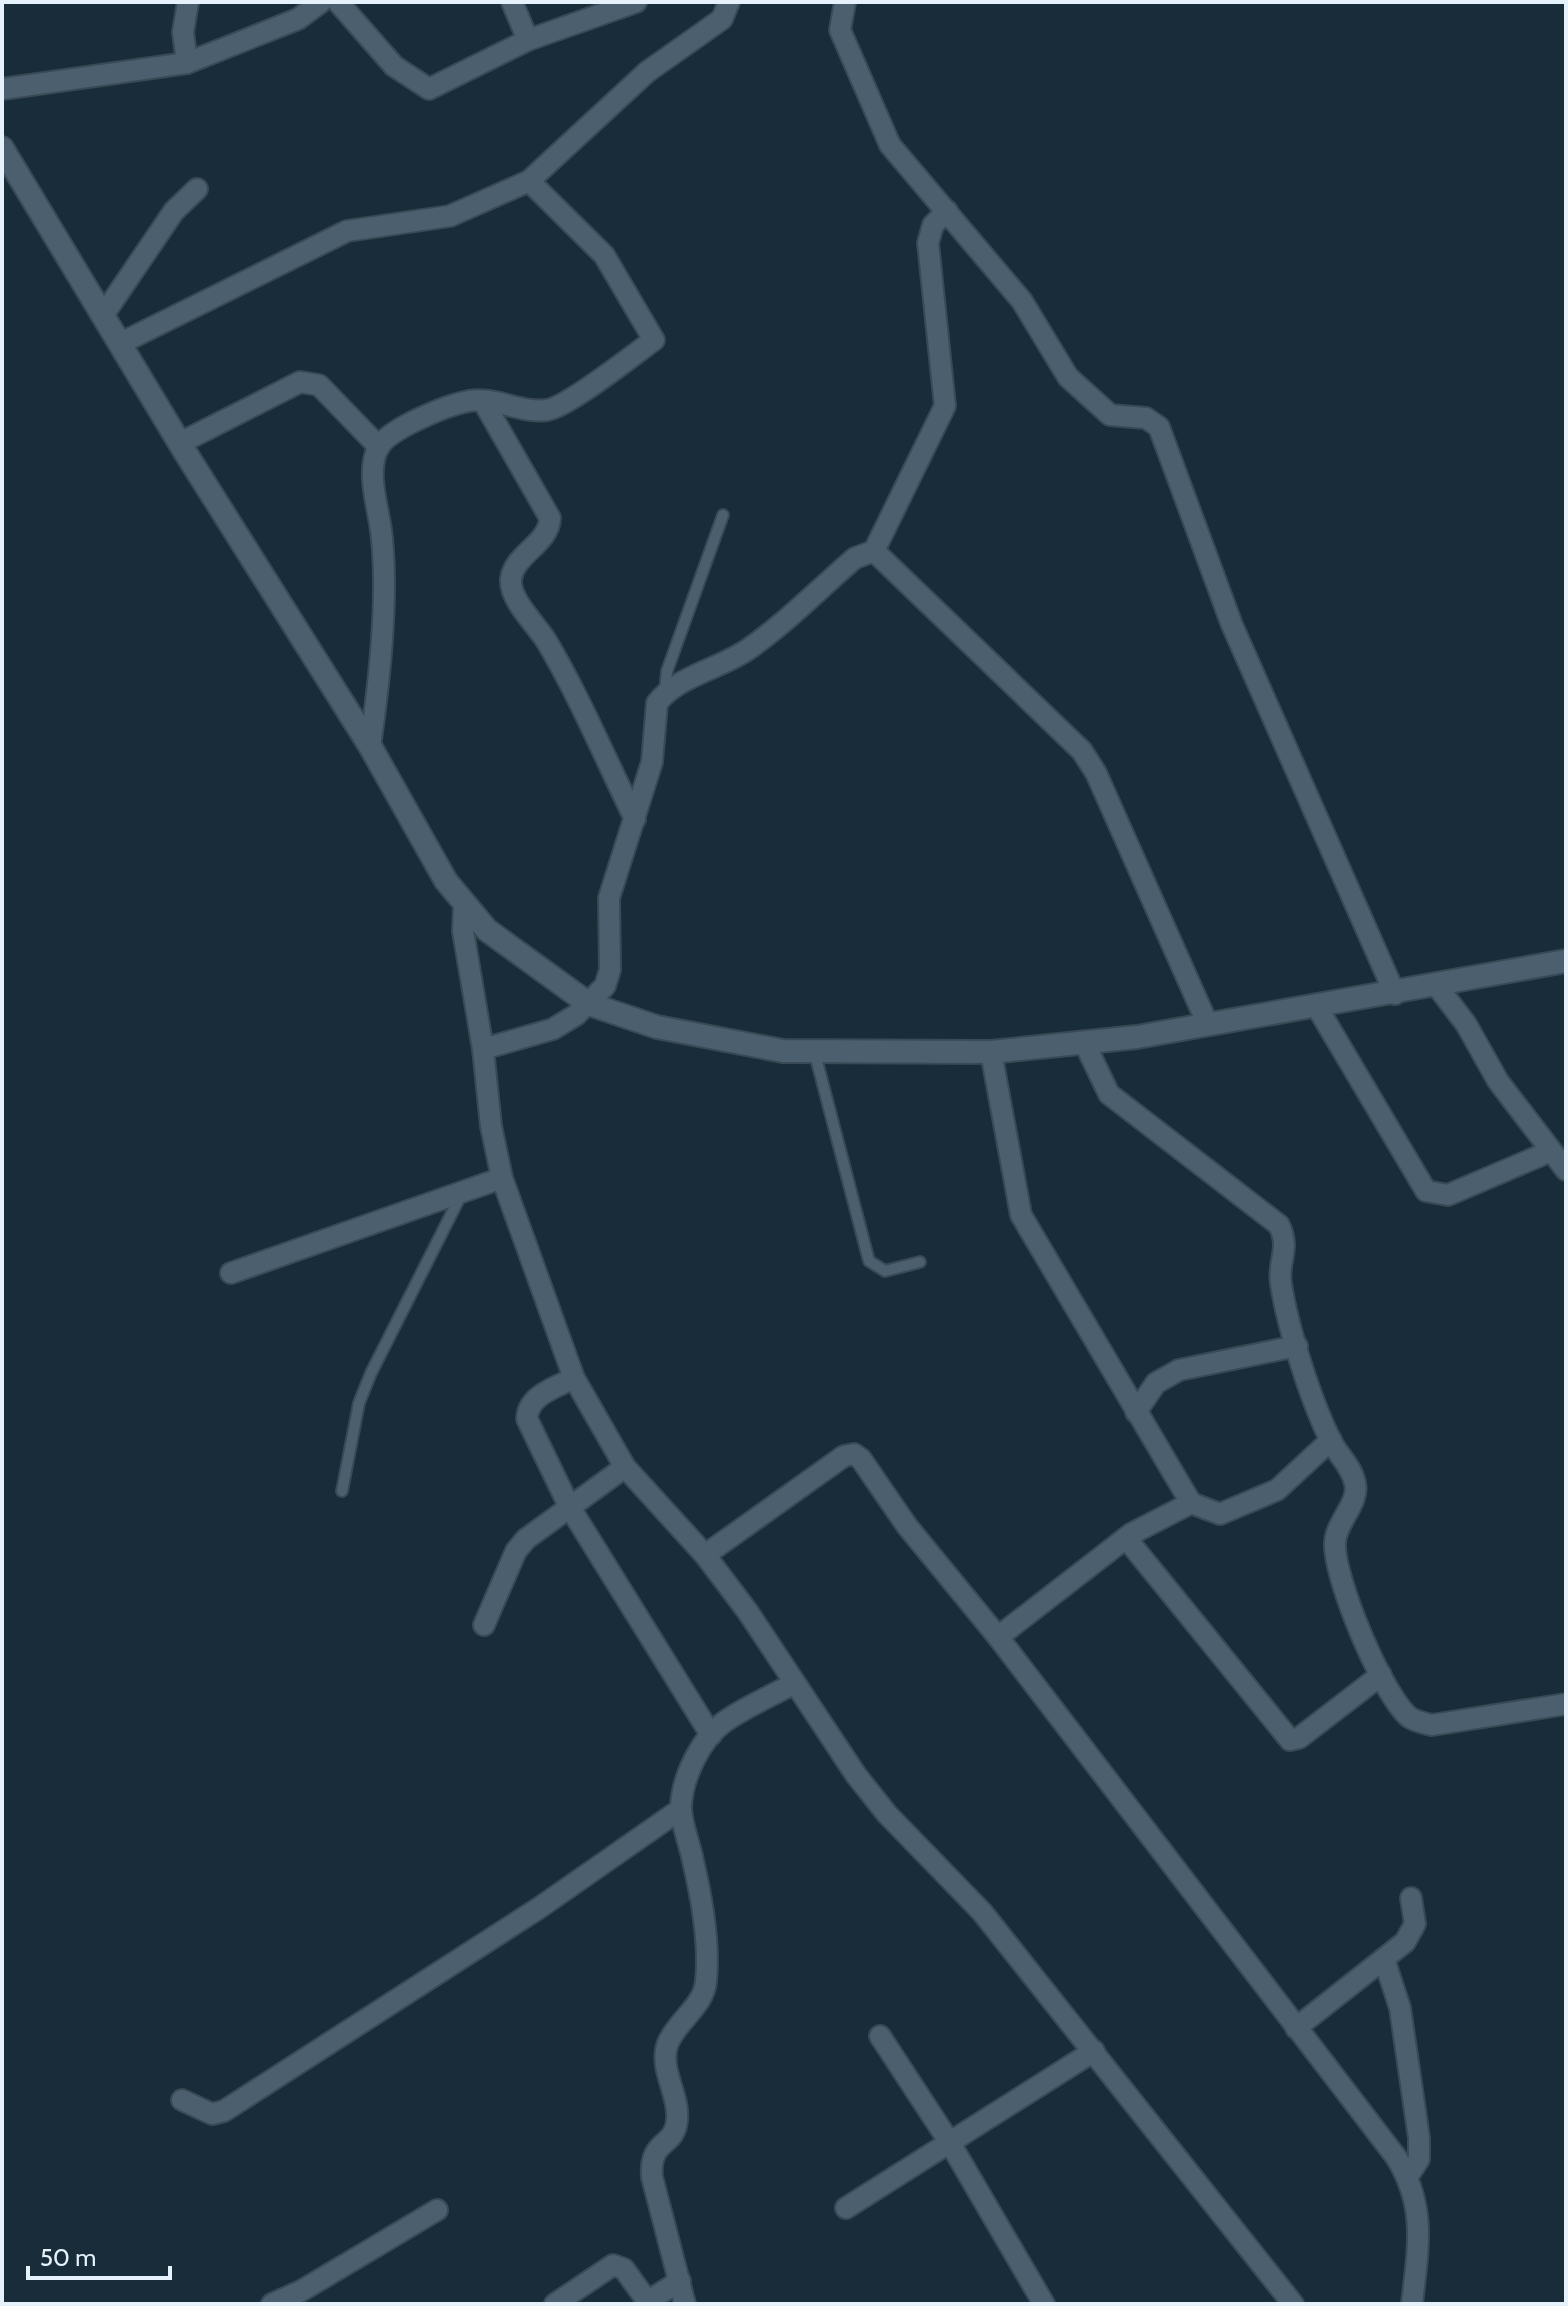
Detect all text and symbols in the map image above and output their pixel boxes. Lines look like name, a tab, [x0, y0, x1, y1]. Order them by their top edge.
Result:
scale bar	[28, 2230, 170, 2280]
text: 50 m	[40, 2243, 96, 2272]

